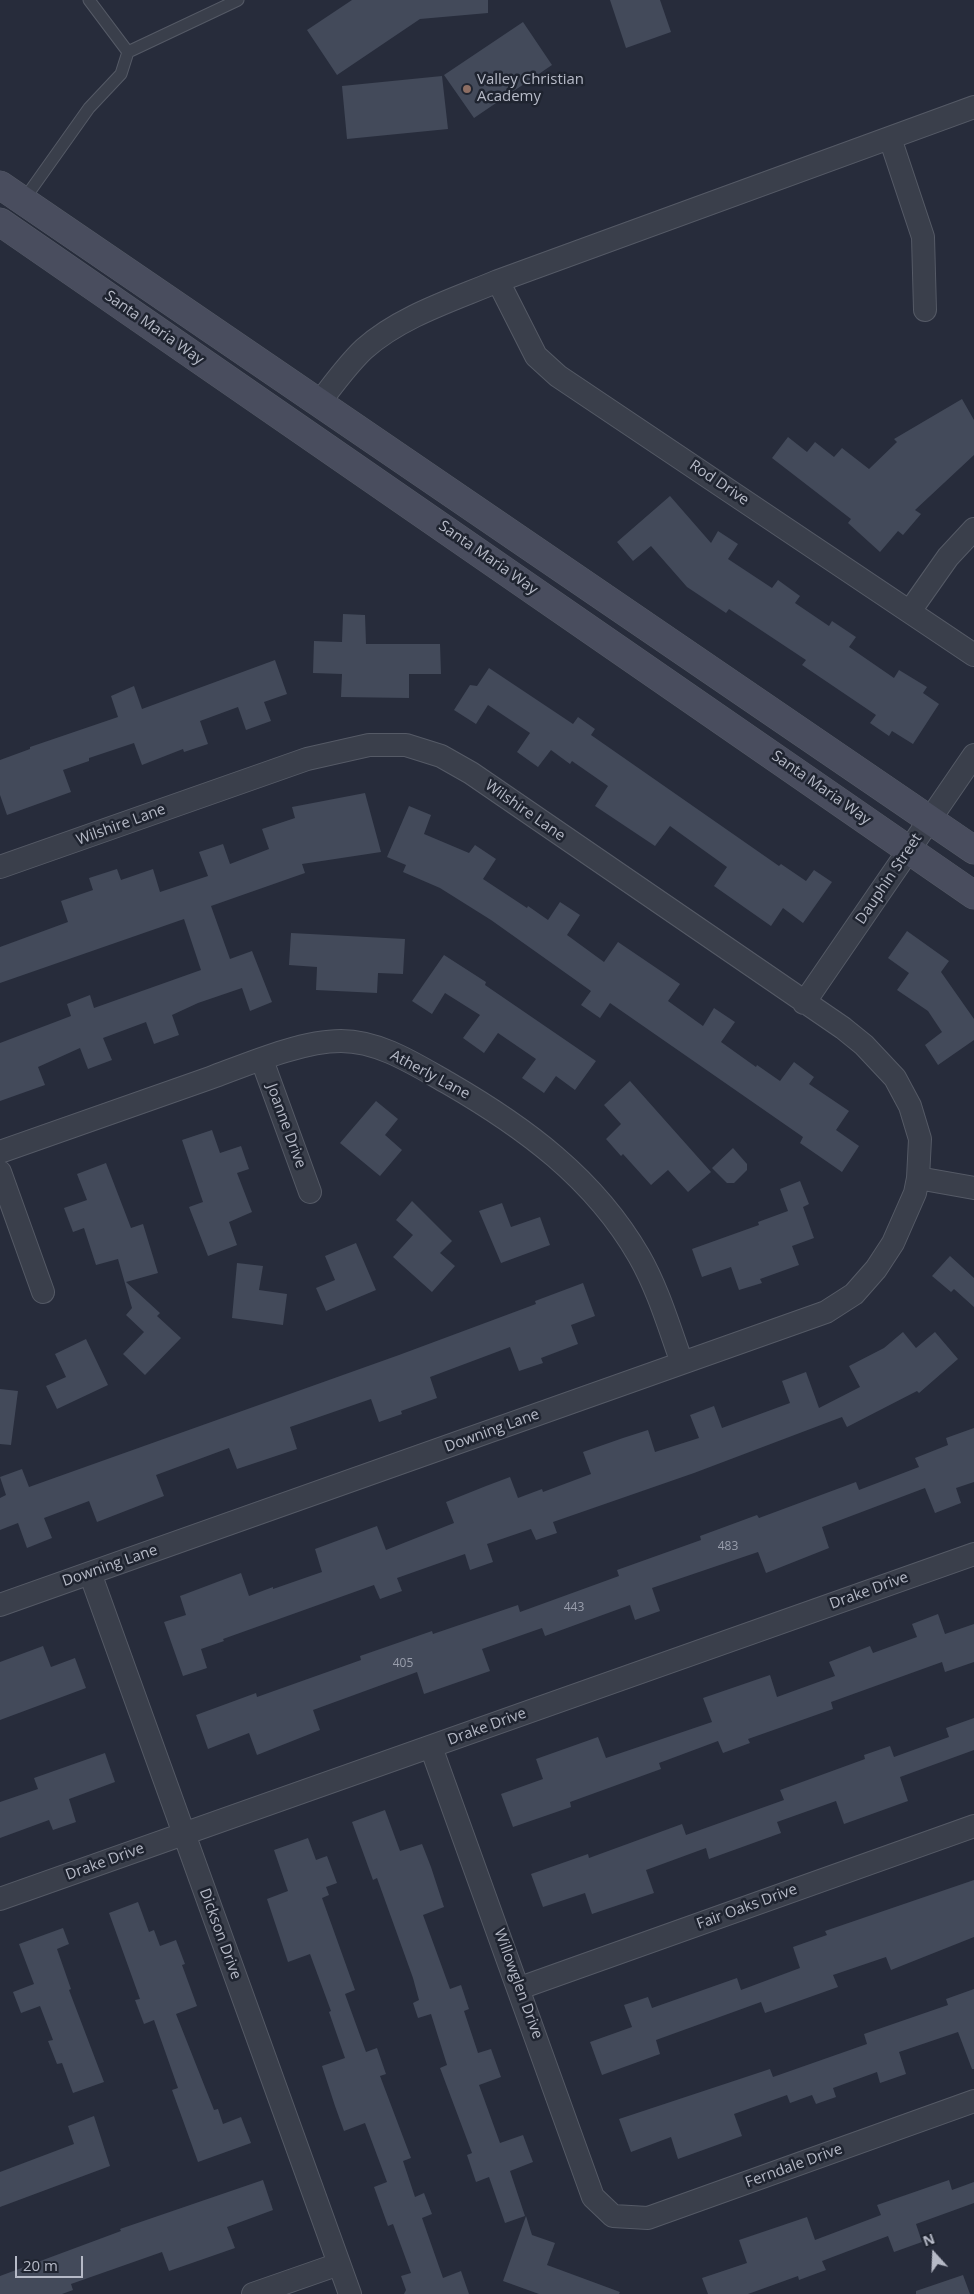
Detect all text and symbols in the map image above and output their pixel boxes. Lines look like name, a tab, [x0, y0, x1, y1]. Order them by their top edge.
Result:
place label: Valley Christian Academy	[477, 71, 584, 106]
marker: Valley Christian Academy	[461, 83, 473, 95]
street label: Santa Maria Way	[101, 287, 207, 369]
street label: Rod Drive	[686, 457, 752, 509]
street label: Santa Maria Way	[435, 517, 541, 599]
street label: Santa Maria Way	[768, 747, 874, 829]
street label: Wilshire Lane	[481, 777, 569, 845]
street label: Wilshire Lane	[74, 801, 168, 849]
street label: Dauphin Street	[852, 830, 926, 928]
street label: Atherly Lane	[387, 1046, 473, 1104]
street label: Joanne Drive	[262, 1081, 310, 1171]
street label: Downing Lane	[442, 1406, 542, 1456]
house number: 483	[718, 1540, 738, 1554]
street label: Downing Lane	[60, 1541, 160, 1591]
street label: Drake Drive	[827, 1568, 911, 1614]
house number: 443	[564, 1601, 584, 1615]
house number: 405	[393, 1657, 413, 1671]
street label: Drake Drive	[445, 1704, 529, 1750]
street label: Drake Drive	[63, 1839, 147, 1885]
street label: Fair Oaks Drive	[694, 1880, 800, 1934]
street label: Dickson Drive	[195, 1886, 245, 1982]
street label: Willowglen Drive	[490, 1926, 546, 2042]
street label: Ferndale Drive	[743, 2140, 845, 2192]
north arrow	[909, 2229, 959, 2279]
text: N	[920, 2229, 937, 2250]
scale bar	[18, 2246, 85, 2278]
text: 20 m	[23, 2255, 58, 2275]

